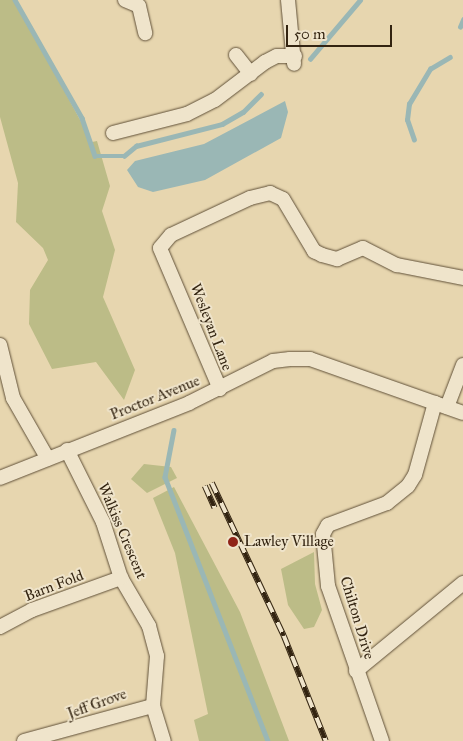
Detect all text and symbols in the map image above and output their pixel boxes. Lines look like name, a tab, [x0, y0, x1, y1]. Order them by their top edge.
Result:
scale bar	[288, 15, 394, 47]
text: 50 m	[294, 25, 326, 43]
street label: Wesleyan Lane	[186, 281, 236, 373]
street label: Proctor Avenue	[108, 372, 202, 424]
street label: Walkiss Crescent	[94, 480, 150, 582]
place label: Lawley Village	[244, 533, 334, 551]
marker: Lawley Village	[226, 535, 240, 549]
street label: Barn Fold	[22, 567, 86, 605]
street label: Chilton Drive	[336, 574, 378, 662]
street label: Jeff Grove	[65, 685, 129, 723]

